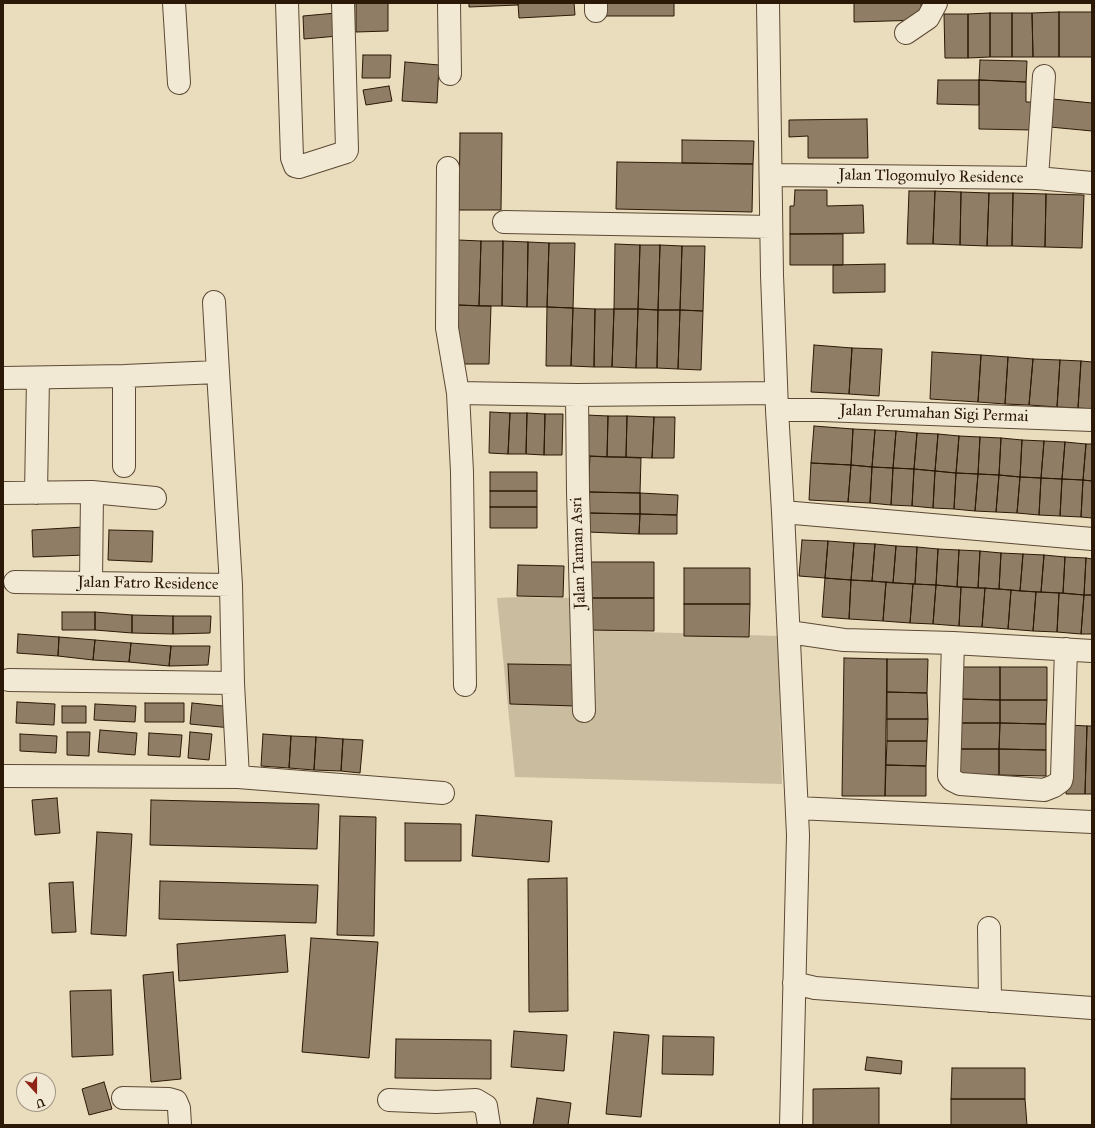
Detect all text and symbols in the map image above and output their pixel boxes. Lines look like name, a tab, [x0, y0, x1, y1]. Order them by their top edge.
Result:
street label: Jalan Tlogomulyo Residence	[838, 166, 1024, 188]
street label: Jalan Perumahan Sigi Permai	[839, 401, 1029, 427]
street label: Jalan Taman Asri	[567, 497, 591, 609]
street label: Jalan Fatro Residence	[77, 573, 219, 595]
north arrow	[16, 1072, 56, 1112]
text: U	[34, 1095, 47, 1110]

